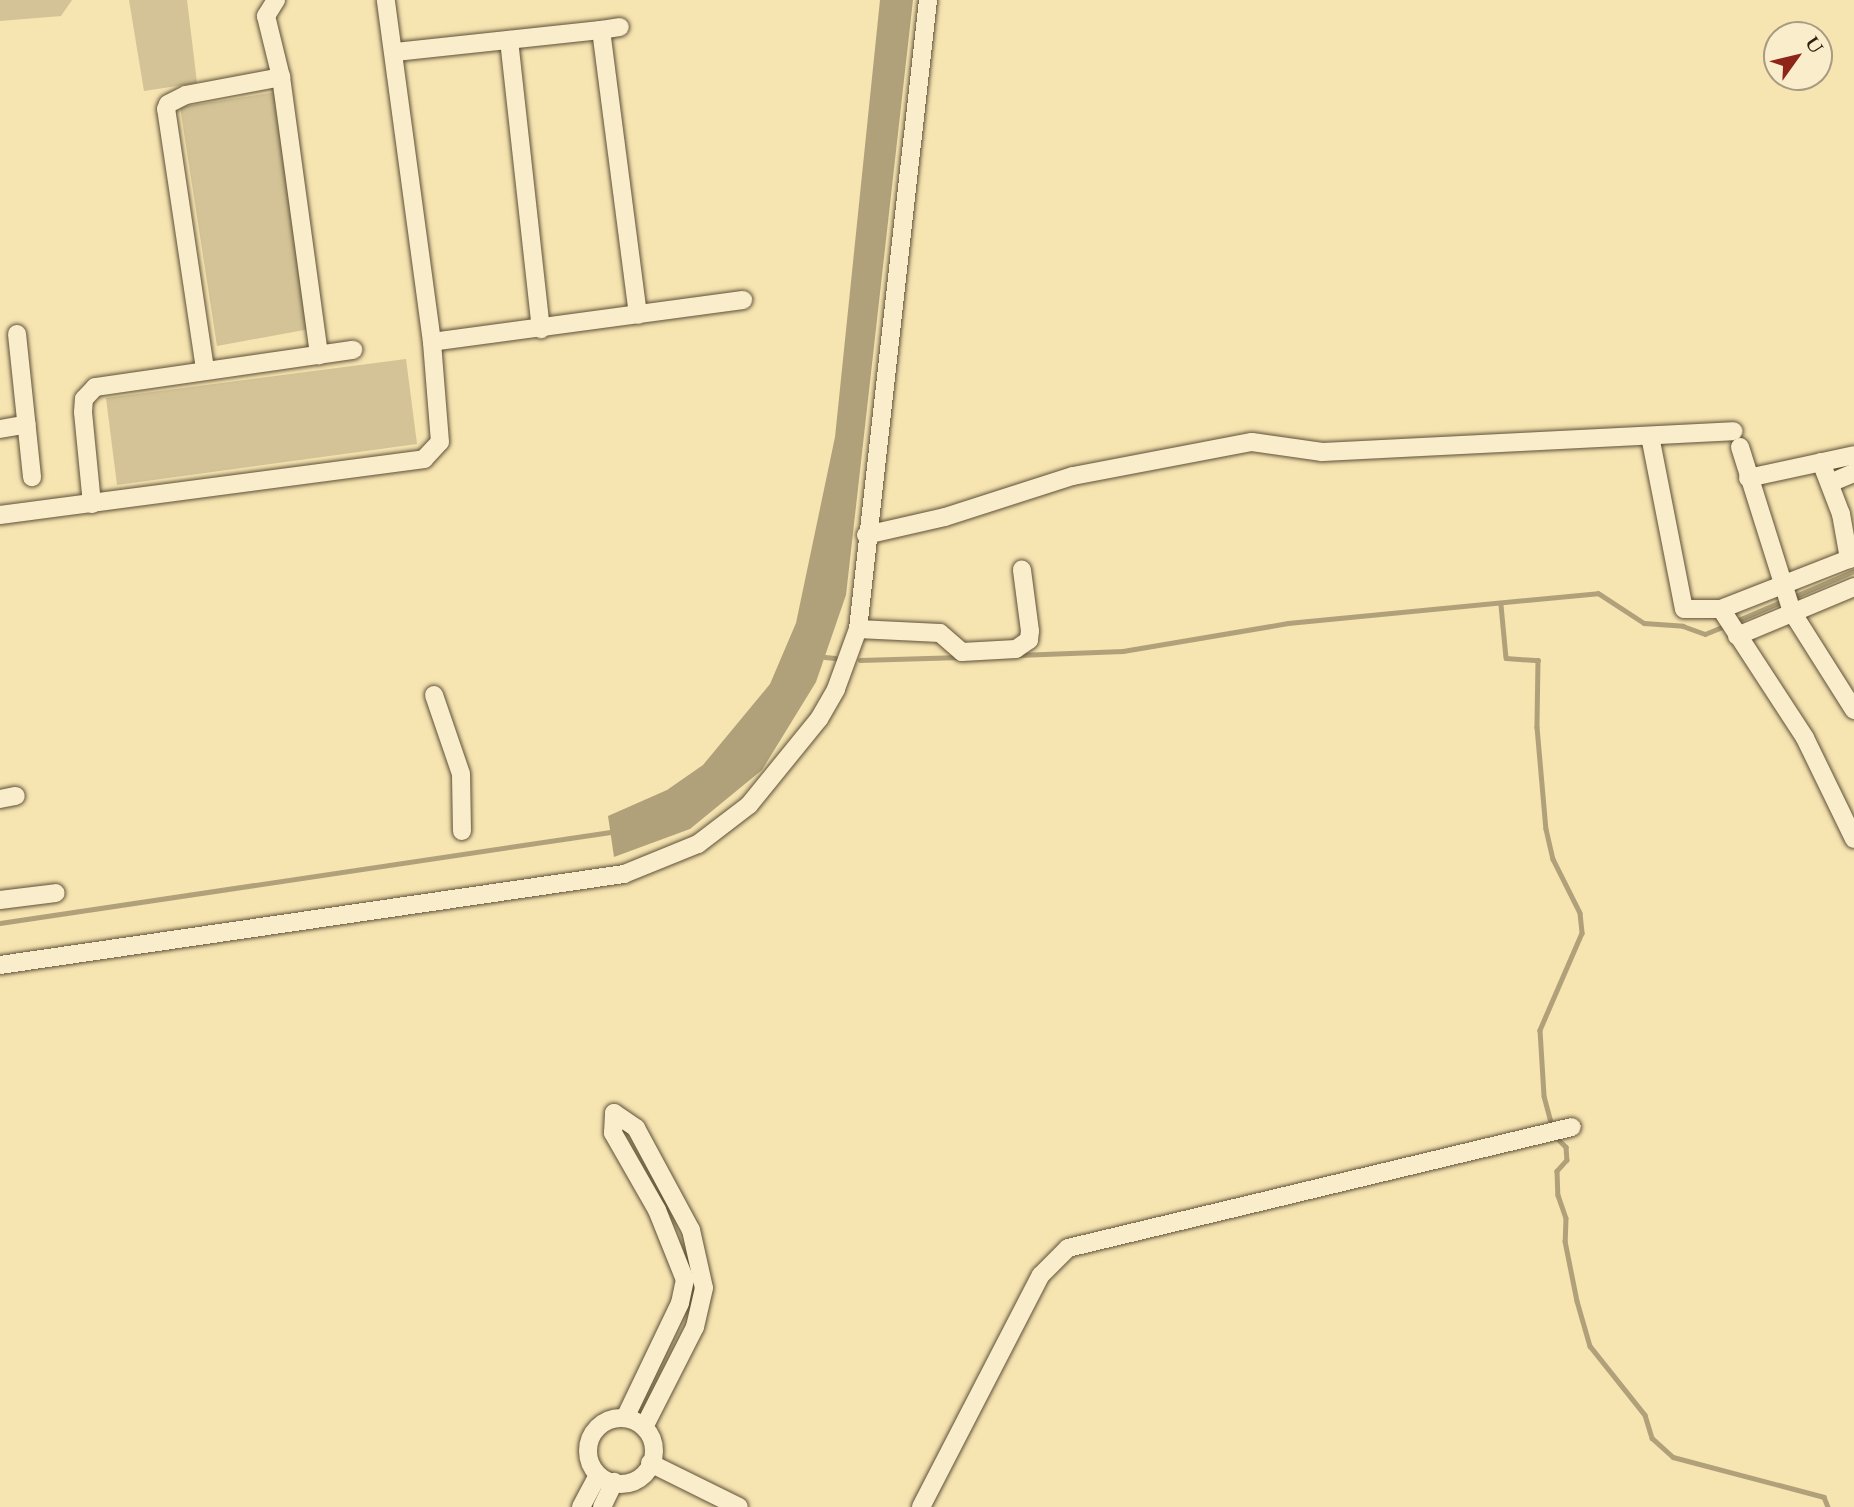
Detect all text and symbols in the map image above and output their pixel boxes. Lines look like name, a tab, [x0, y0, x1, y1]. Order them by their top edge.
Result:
north arrow	[1763, 21, 1833, 91]
text: U	[1799, 32, 1829, 59]

